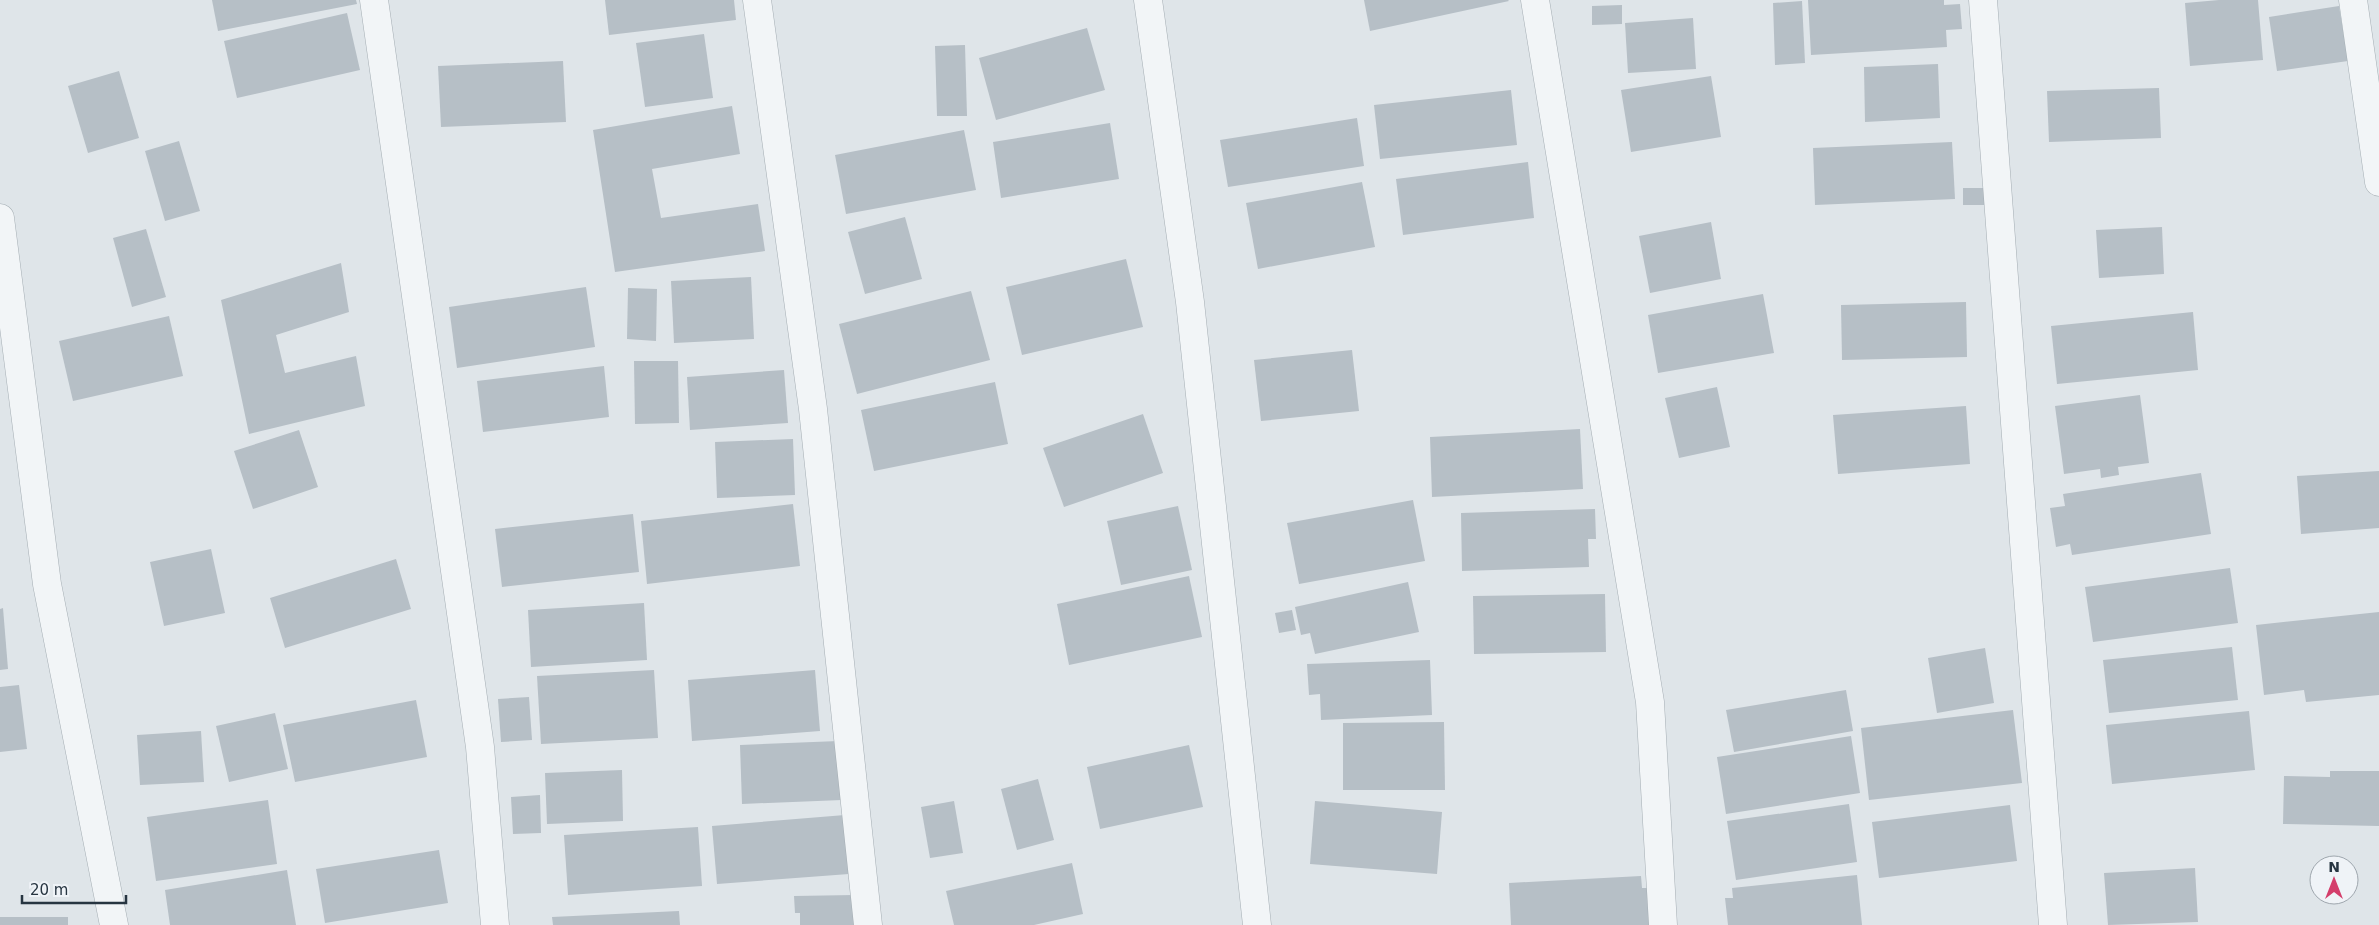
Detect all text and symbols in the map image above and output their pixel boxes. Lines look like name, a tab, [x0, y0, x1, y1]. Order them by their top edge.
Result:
north arrow	[2309, 855, 2359, 905]
text: N	[2328, 859, 2340, 875]
scale bar	[22, 872, 126, 904]
text: 20 m	[30, 881, 68, 899]

